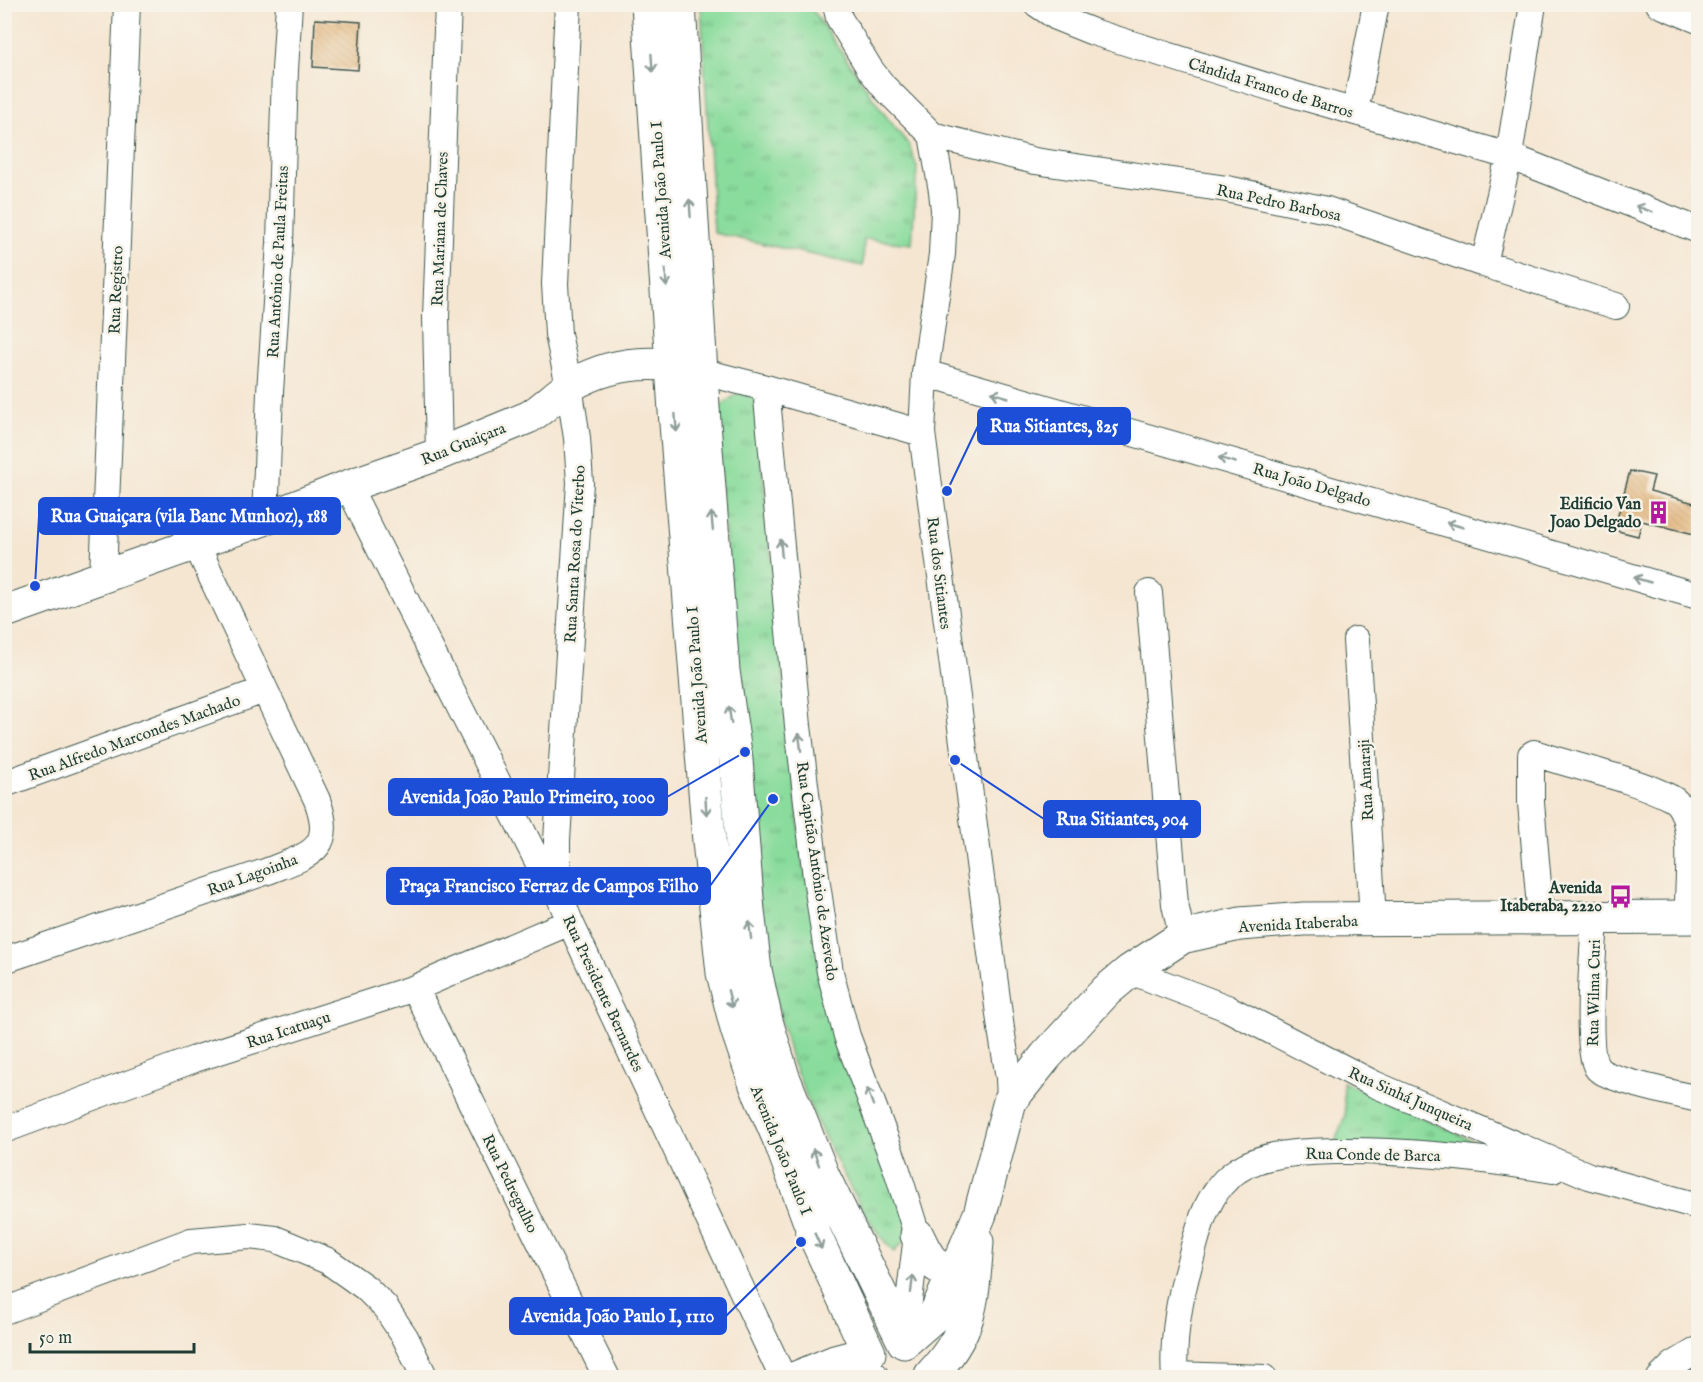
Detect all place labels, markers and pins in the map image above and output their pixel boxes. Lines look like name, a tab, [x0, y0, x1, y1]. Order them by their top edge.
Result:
callout: Rua Sitiantes, 825	[978, 408, 1130, 444]
place label: Edificio Van Joao Delgado	[1548, 495, 1641, 533]
callout: Rua Guaiçara (vila Banc Munhoz), 188	[39, 498, 340, 534]
building icon: Edificio Van Joao Delgado	[1646, 499, 1672, 525]
callout: Avenida João Paulo Primeiro, 1000	[389, 779, 667, 815]
callout: Rua Sitiantes, 904	[1044, 801, 1200, 837]
callout: Praça Francisco Ferraz de Campos Filho	[387, 868, 710, 904]
place label: Avenida Itaberaba, 2220	[1500, 879, 1603, 917]
bus stop icon: Avenida Itaberaba, 2220	[1607, 883, 1633, 909]
callout: Avenida João Paulo I, 1110	[510, 1298, 726, 1334]

